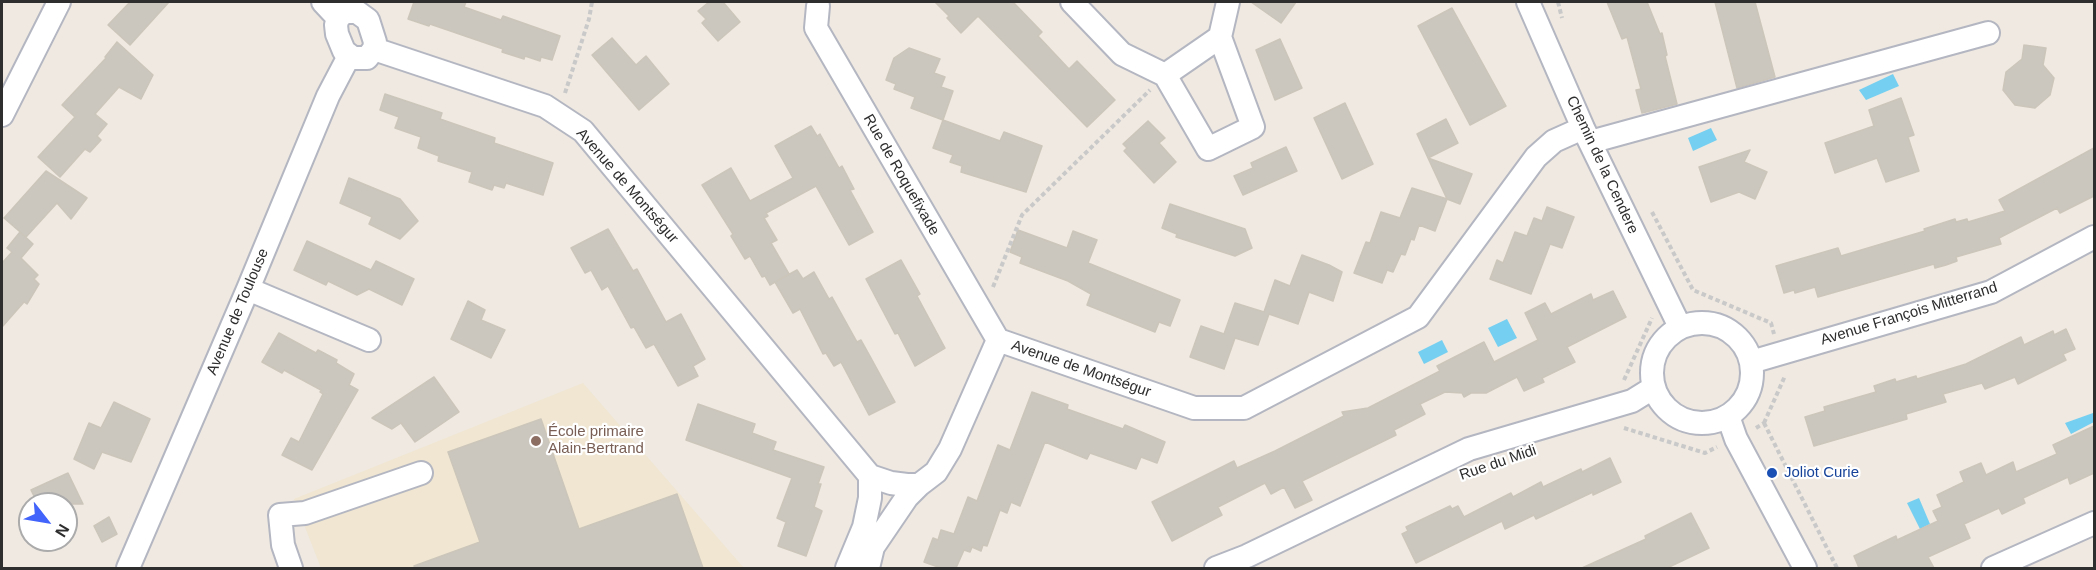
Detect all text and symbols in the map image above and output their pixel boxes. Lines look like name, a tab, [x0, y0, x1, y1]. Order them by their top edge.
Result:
street label: Chemin de la Cendere	[1562, 93, 1642, 237]
street label: Rue de Roquefixade	[859, 111, 943, 239]
street label: Avenue de Montségur	[572, 125, 682, 247]
street label: Avenue de Toulouse	[203, 246, 273, 378]
street label: Avenue François Mitterrand	[1818, 278, 2000, 350]
street label: Avenue de Montségur	[1009, 337, 1153, 401]
place label: École primaire Alain-Bertrand	[548, 423, 644, 458]
marker: École primaire Alain-Bertrand	[529, 434, 543, 448]
street label: Rue du Midi	[1457, 441, 1539, 485]
place label: Joliot Curie	[1784, 464, 1859, 482]
marker: Joliot Curie	[1765, 466, 1779, 480]
north arrow	[18, 492, 78, 552]
text: N	[52, 521, 72, 540]

